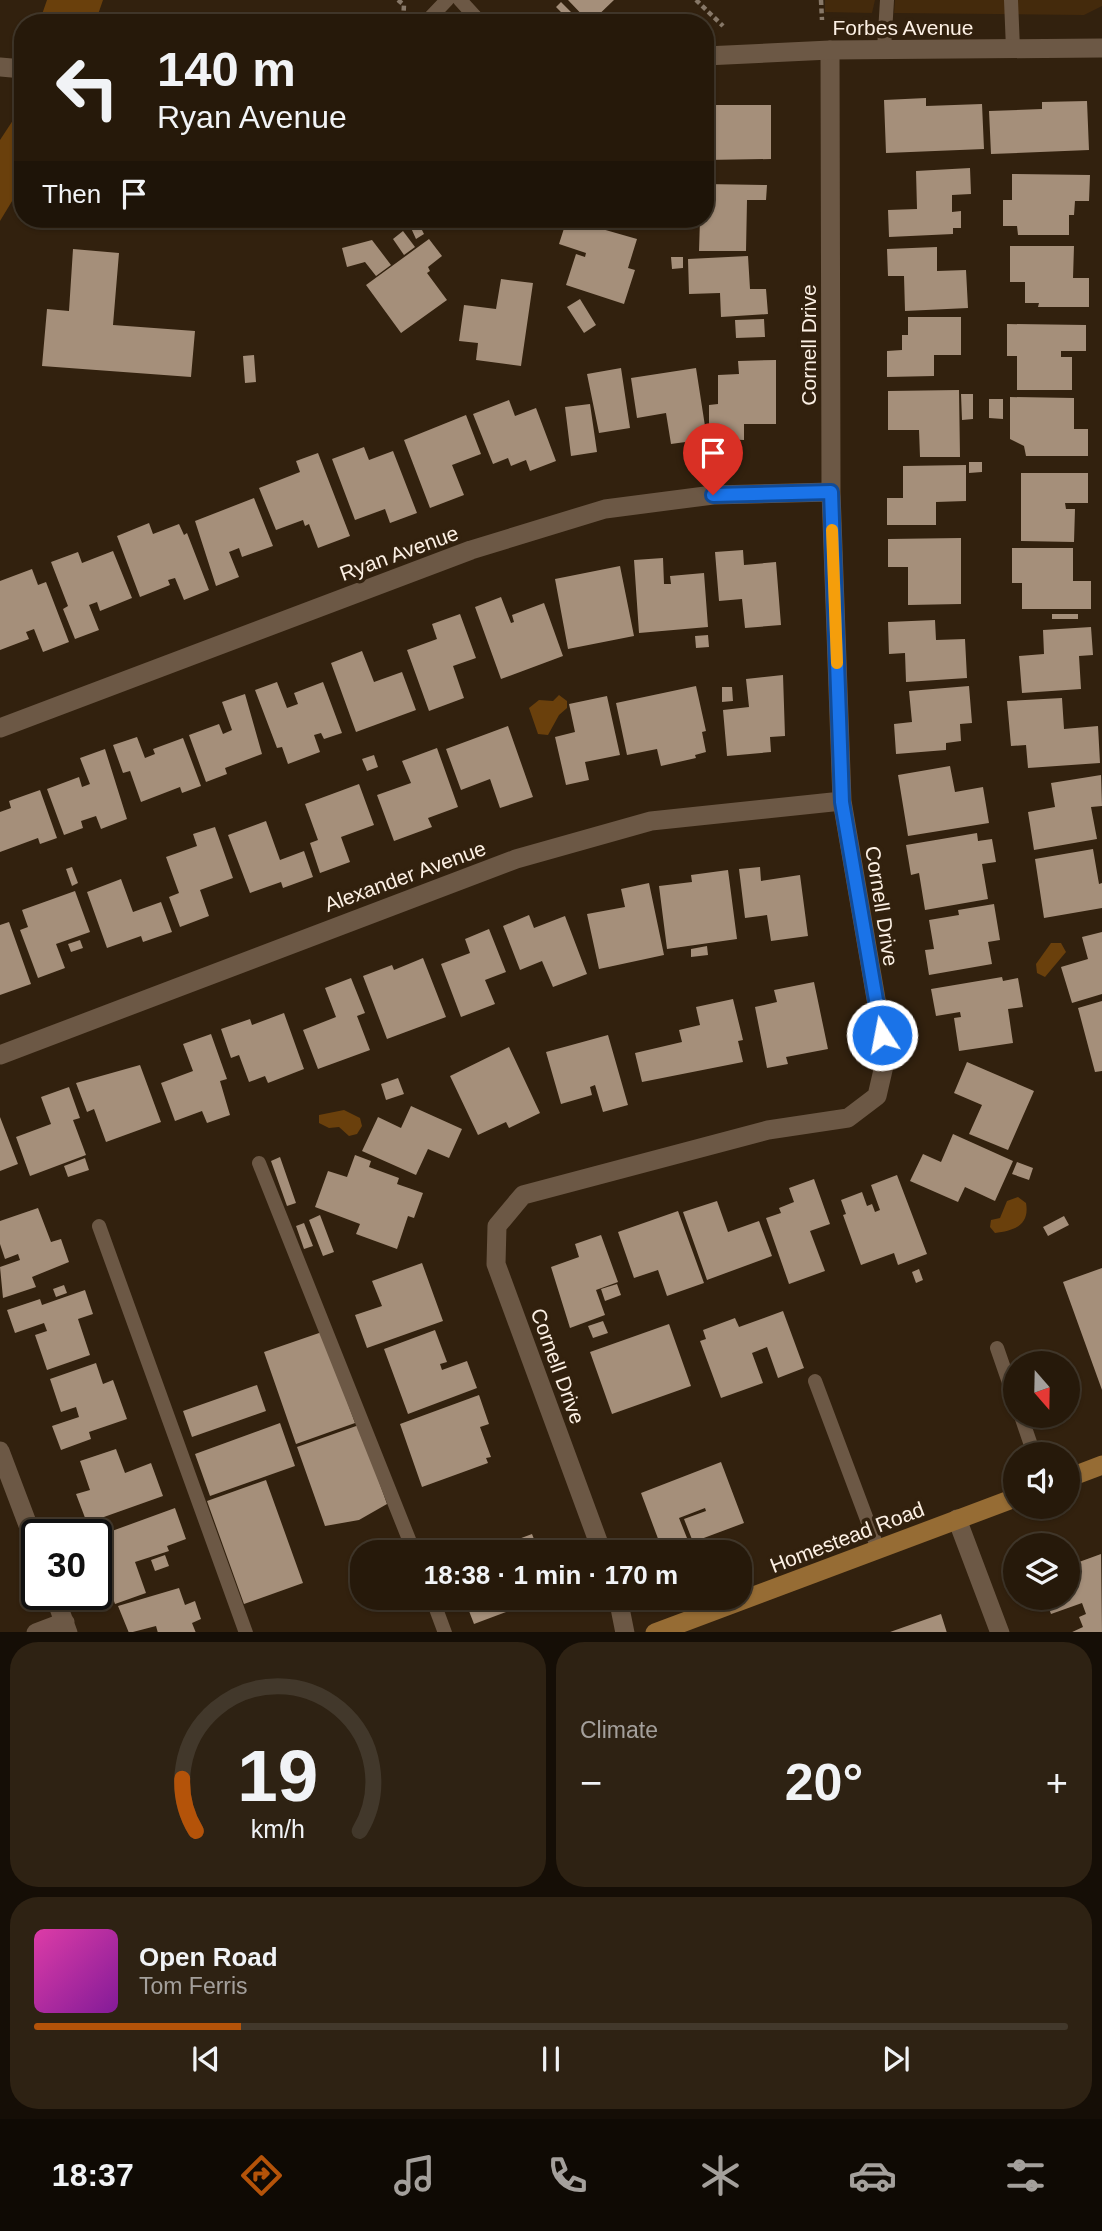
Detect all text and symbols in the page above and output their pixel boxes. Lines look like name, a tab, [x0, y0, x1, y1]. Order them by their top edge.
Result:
street label: Forbes Avenue	[833, 16, 973, 39]
icon: left	[42, 42, 133, 133]
text: 140 m	[157, 42, 296, 96]
text: Ryan Avenue	[157, 99, 347, 135]
icon: arrive	[115, 175, 153, 213]
text: Then	[42, 179, 101, 209]
street label: Cornell Drive	[797, 284, 820, 406]
pin	[683, 423, 743, 495]
icon: arrive	[694, 434, 732, 472]
street label: Ryan Avenue	[337, 521, 461, 585]
street label: Alexander Avenue	[321, 836, 489, 916]
street label: Cornell Drive	[861, 844, 903, 968]
position arrow	[845, 998, 919, 1072]
street label: Cornell Drive	[526, 1305, 590, 1427]
north arrow	[1003, 1351, 1080, 1428]
map controls	[1003, 1351, 1080, 1610]
button: sound	[1003, 1442, 1080, 1519]
street label: Homestead Road	[767, 1497, 927, 1577]
speed limit sign: 30	[21, 1519, 112, 1610]
button: layers	[1003, 1533, 1080, 1610]
text: 18:38 · 1 min · 170 m	[424, 1560, 678, 1590]
text: Climate	[580, 1717, 658, 1743]
text: 19	[238, 1735, 318, 1816]
text: 20°	[785, 1753, 863, 1811]
text: −	[580, 1762, 602, 1804]
text: +	[1046, 1762, 1068, 1804]
text: km/h	[251, 1814, 305, 1842]
text: Open Road	[139, 1942, 278, 1972]
text: Tom Ferris	[139, 1973, 248, 1999]
icon: previous	[187, 2040, 225, 2078]
icon: pause	[532, 2040, 570, 2078]
icon: next	[877, 2040, 915, 2078]
icon: directions	[237, 2151, 286, 2200]
icon: music	[390, 2151, 439, 2200]
icon: phone	[543, 2151, 592, 2200]
icon: climate	[696, 2151, 745, 2200]
icon: car	[848, 2151, 897, 2200]
icon: filters	[1001, 2151, 1050, 2200]
text: 18:37	[52, 2157, 134, 2193]

